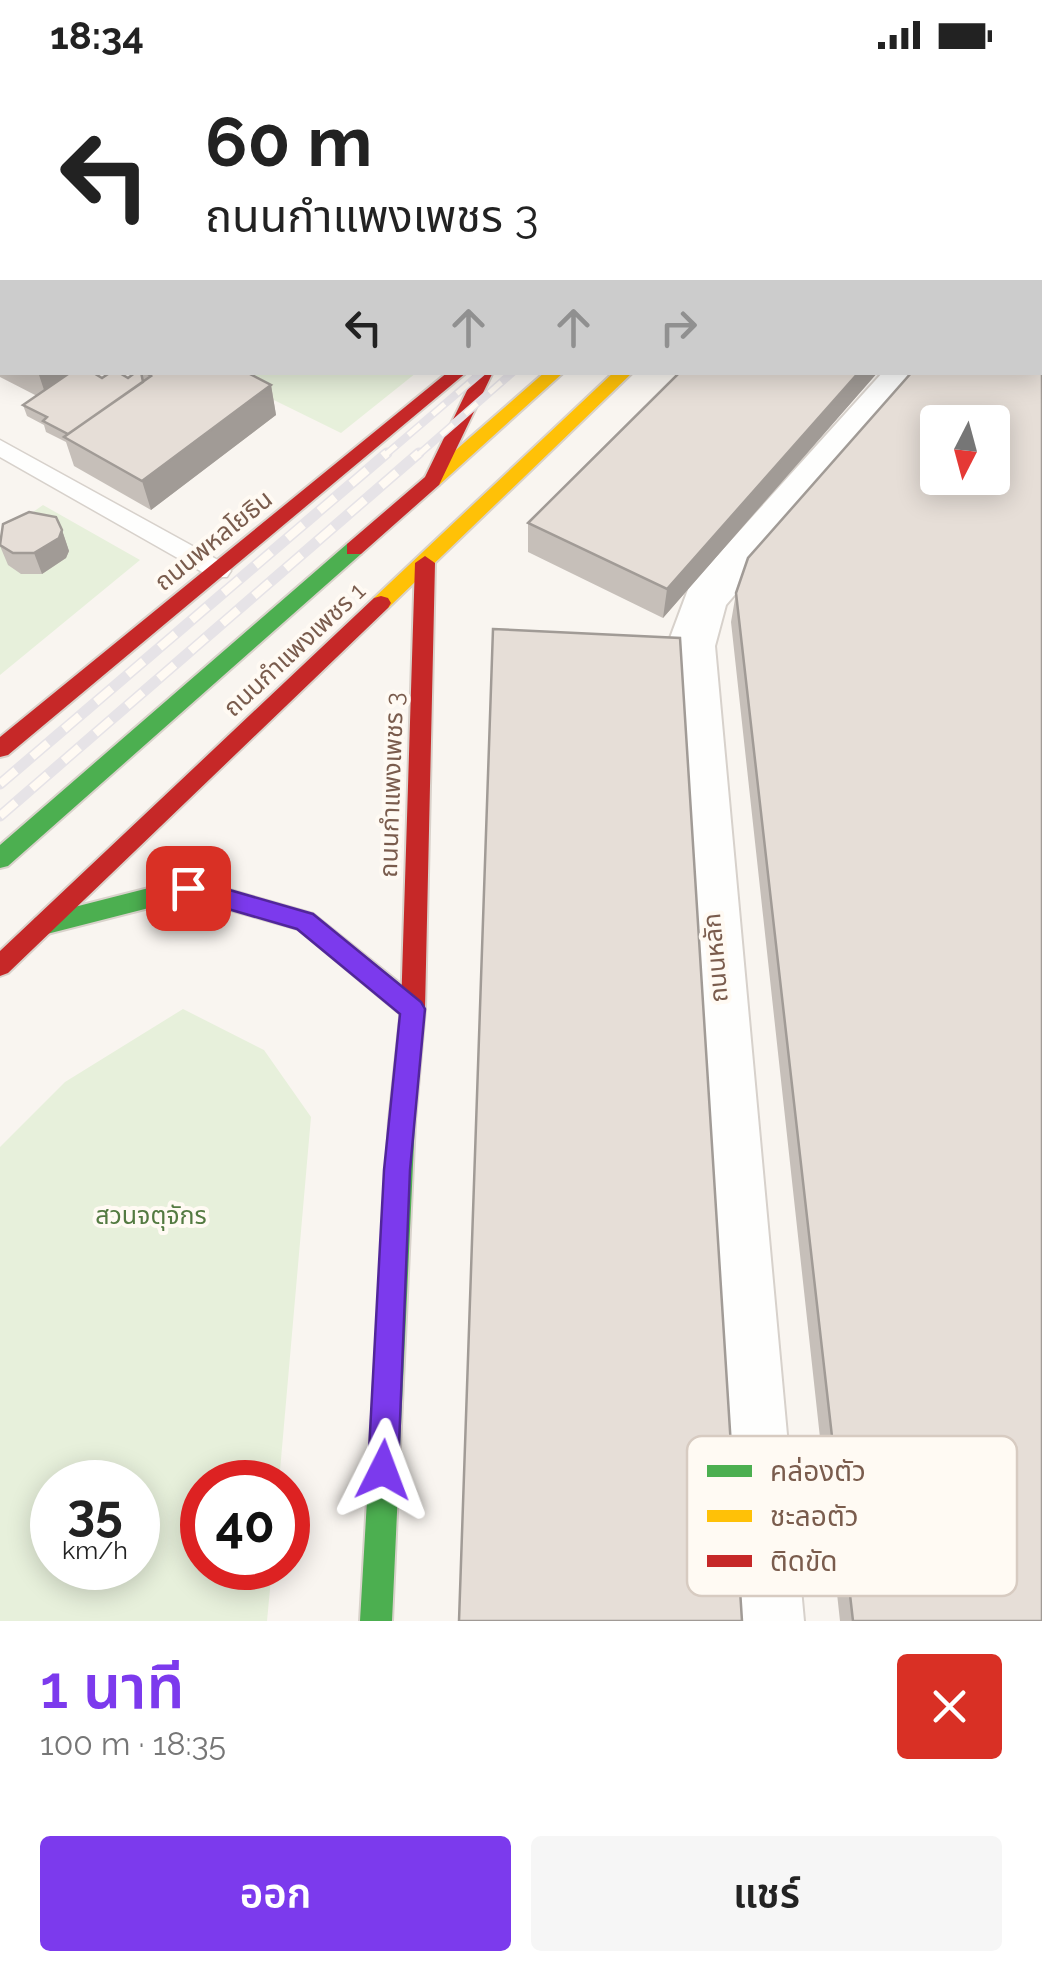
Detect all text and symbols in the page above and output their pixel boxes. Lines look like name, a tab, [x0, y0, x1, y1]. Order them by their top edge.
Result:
text: 18:34	[50, 13, 144, 58]
text: 60 m	[205, 100, 372, 182]
icon: left	[40, 110, 170, 240]
text: ถนนกำแพงเพชร 3	[205, 190, 539, 243]
icon: left	[336, 300, 391, 355]
icon: ahead	[441, 300, 496, 355]
icon: ahead	[546, 300, 601, 355]
icon: right	[651, 300, 706, 355]
north arrow	[920, 405, 1010, 495]
map controls	[920, 405, 1010, 495]
street label: ถนนพหลโยธิน	[148, 483, 278, 597]
street label: ถนนกำแพงเพชร 1	[217, 576, 371, 722]
street label: ถนนกำแพงเพชร 3	[373, 692, 409, 878]
pin	[146, 846, 231, 931]
icon: arrive	[161, 861, 216, 916]
street label: ถนนหลัก	[696, 912, 734, 1004]
park label: สวนจตุจักร	[95, 1200, 207, 1231]
position arrow	[331, 1418, 435, 1522]
legend	[687, 1436, 1017, 1596]
text: คล่องตัว	[770, 1455, 866, 1488]
speed limit sign: 40	[180, 1460, 310, 1590]
text: 35	[67, 1483, 123, 1542]
text: ชะลอตัว	[770, 1500, 859, 1533]
text: km/h	[62, 1535, 128, 1565]
text: ติดขัด	[770, 1545, 838, 1578]
text: 1 นาที	[40, 1652, 184, 1722]
button: close	[897, 1654, 1002, 1759]
text: 100 m · 18:35	[40, 1725, 226, 1762]
button: ออก	[40, 1836, 511, 1951]
button: แชร์	[531, 1836, 1002, 1951]

